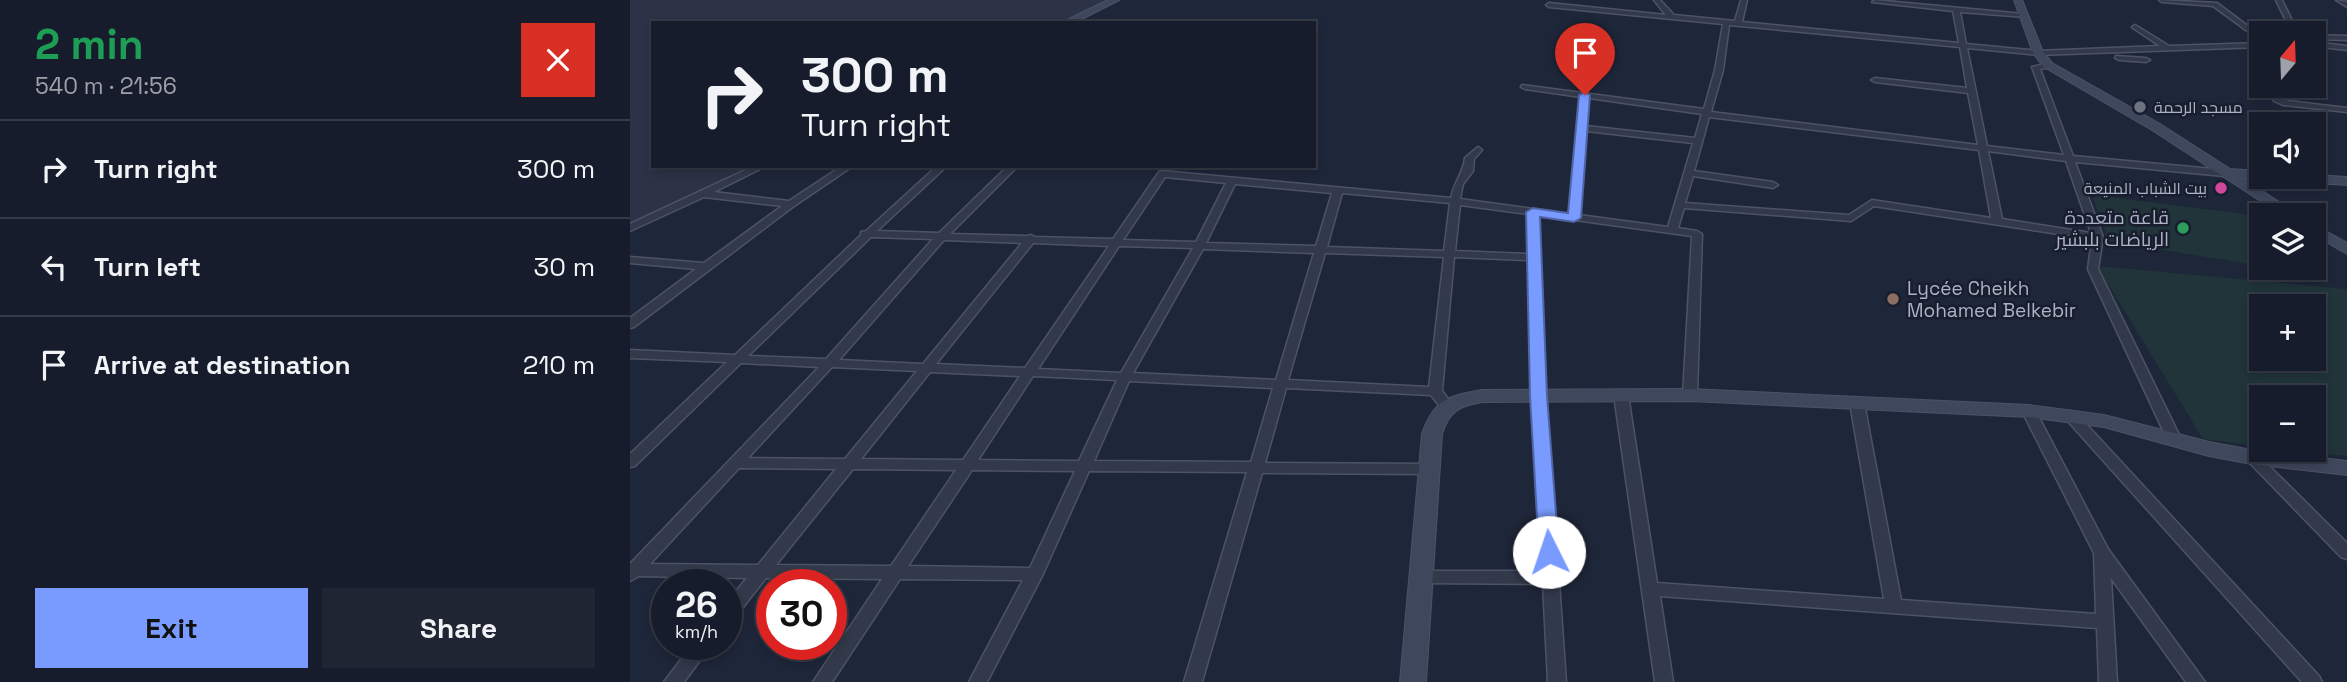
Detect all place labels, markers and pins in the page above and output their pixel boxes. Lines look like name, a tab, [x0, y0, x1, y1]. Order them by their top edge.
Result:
pin	[1555, 23, 1615, 95]
place label: مسجد الرحمة	[2154, 97, 2243, 118]
marker: مسجد الرحمة	[2132, 99, 2148, 115]
place label: بيت الشباب المنيعة	[2084, 178, 2207, 199]
marker: بيت الشباب المنيعة	[2213, 180, 2229, 196]
place label: قاعة متعددة الرياضات بلبشير	[2055, 205, 2169, 252]
marker: قاعة متعددة الرياضات بلبشير	[2175, 220, 2191, 236]
place label: Lycée Cheikh Mohamed Belkebir	[1907, 276, 2076, 323]
marker: Lycée Cheikh Mohamed Belkebir	[1885, 291, 1901, 307]

